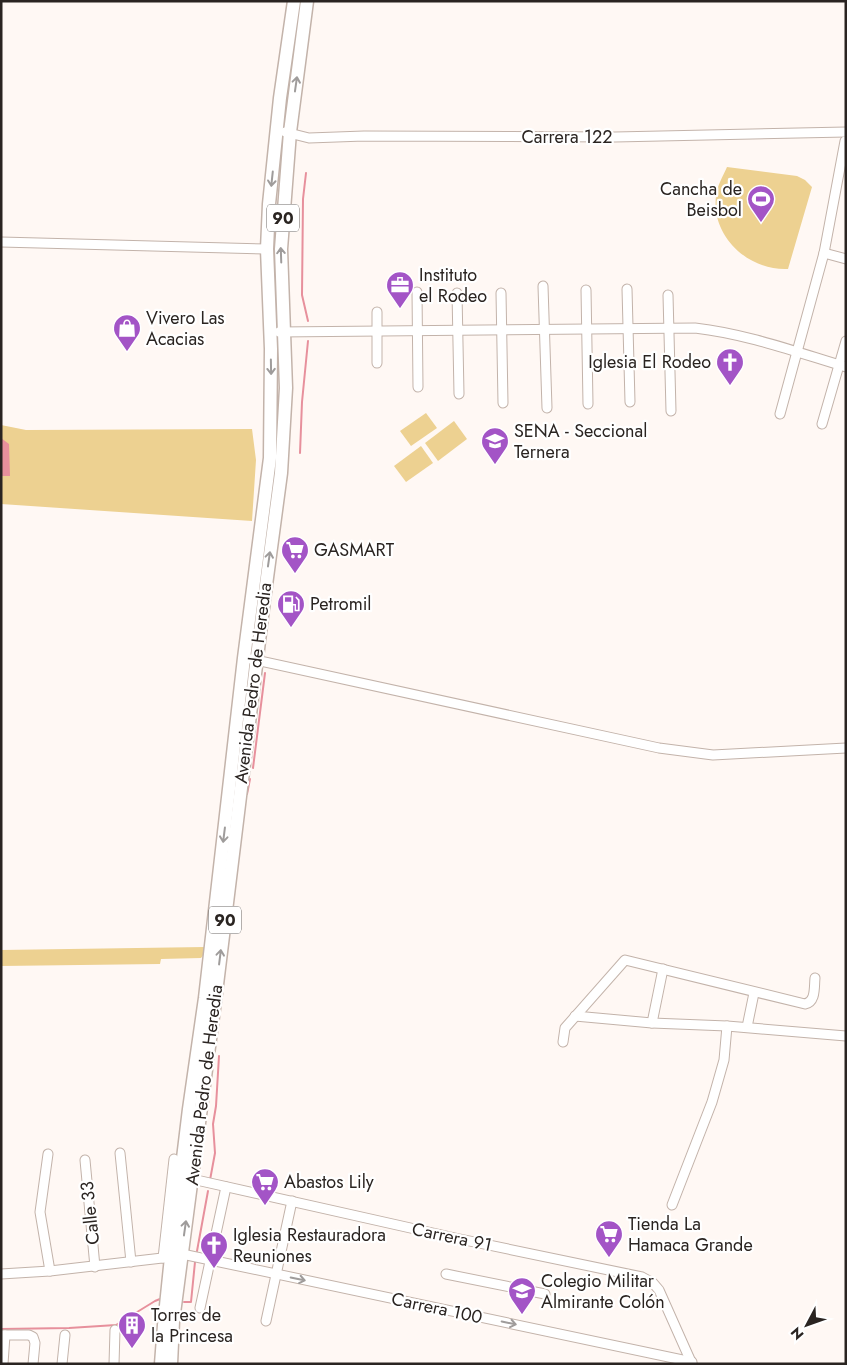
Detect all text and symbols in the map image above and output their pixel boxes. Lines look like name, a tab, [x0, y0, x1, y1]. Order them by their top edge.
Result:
one-way arrow	[291, 76, 301, 92]
street label: Carrera 122	[521, 124, 613, 150]
one-way arrow	[267, 171, 276, 187]
place label: Cancha de Beisbol	[660, 176, 742, 223]
sports icon: Cancha de Beisbol	[746, 184, 776, 223]
road number: 90	[267, 204, 299, 232]
one-way arrow	[277, 248, 286, 264]
place label: Instituto el Rodeo	[419, 262, 487, 309]
office icon: Instituto el Rodeo	[385, 270, 415, 309]
place label: Vivero Las Acacias	[146, 305, 225, 352]
shop icon: Vivero Las Acacias	[112, 313, 142, 352]
church icon: Iglesia El Rodeo	[715, 347, 745, 386]
place label: Iglesia El Rodeo	[588, 349, 711, 375]
one-way arrow	[266, 359, 276, 375]
place label: SENA - Seccional Ternera	[514, 418, 647, 465]
school or university icon: SENA - Seccional Ternera	[480, 426, 510, 465]
supermarket icon: GASMART	[280, 535, 310, 574]
place label: GASMART	[314, 537, 395, 563]
one-way arrow	[264, 551, 274, 567]
street label: Avenida Pedro de Heredia	[228, 581, 278, 785]
fuel station icon: Petromil	[276, 589, 306, 628]
place label: Petromil	[310, 591, 372, 617]
one-way arrow	[219, 827, 229, 843]
road number: 90	[209, 906, 241, 934]
one-way arrow	[215, 950, 225, 966]
street label: Avenida Pedro de Heredia	[179, 983, 229, 1187]
supermarket icon: Abastos Lily	[250, 1167, 280, 1206]
place label: Abastos Lily	[284, 1169, 374, 1195]
street label: Calle 33	[74, 1180, 106, 1246]
place label: Tienda La Hamaca Grande	[628, 1211, 753, 1258]
street label: Carrera 91	[410, 1216, 494, 1258]
supermarket icon: Tienda La Hamaca Grande	[594, 1219, 624, 1258]
one-way arrow	[181, 1221, 191, 1237]
place label: Iglesia Restauradora Reuniones	[233, 1222, 386, 1269]
church icon: Iglesia Restauradora Reuniones	[199, 1230, 229, 1269]
place label: Colegio Militar Almirante Colón	[541, 1268, 665, 1315]
one-way arrow	[290, 1275, 306, 1285]
school or university icon: Colegio Militar Almirante Colón	[507, 1276, 537, 1315]
street label: Carrera 100	[389, 1286, 485, 1330]
north arrow	[782, 1300, 832, 1350]
place label: Torres de la Princesa	[151, 1302, 233, 1349]
building icon: Torres de la Princesa	[117, 1310, 147, 1349]
one-way arrow	[500, 1319, 516, 1329]
text: N	[786, 1323, 808, 1344]

